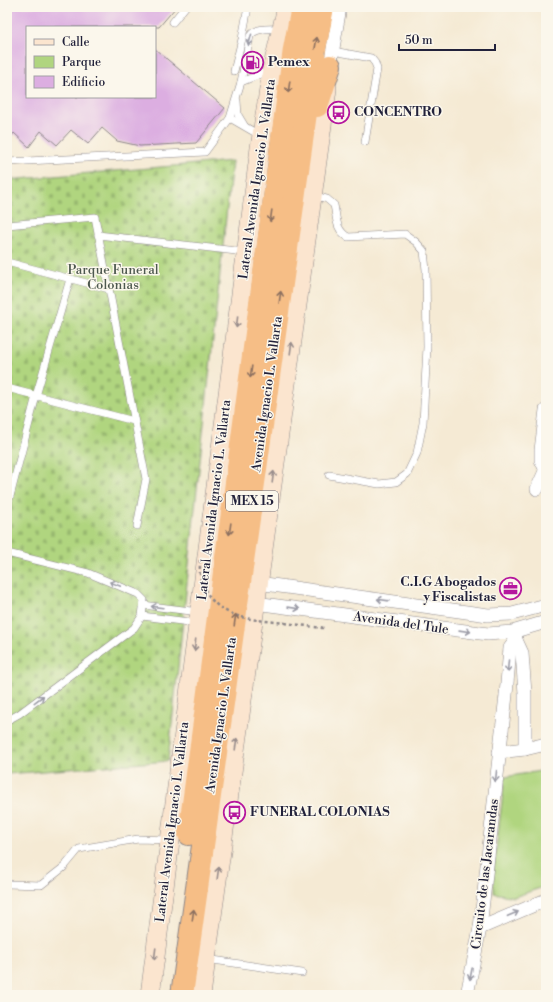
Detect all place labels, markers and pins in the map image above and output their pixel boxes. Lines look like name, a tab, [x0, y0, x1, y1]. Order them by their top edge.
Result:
fuel station icon: Pemex	[240, 49, 266, 75]
place label: Pemex	[268, 54, 310, 70]
bus stop icon: CONCENTRO	[326, 99, 352, 125]
place label: CONCENTRO	[354, 104, 442, 120]
place label: C.I.G Abogados y Fiscalistas	[400, 574, 496, 605]
office icon: C.I.G Abogados y Fiscalistas	[498, 576, 524, 602]
bus stop icon: FUNERAL COLONIAS	[221, 799, 247, 825]
place label: FUNERAL COLONIAS	[250, 804, 390, 820]

